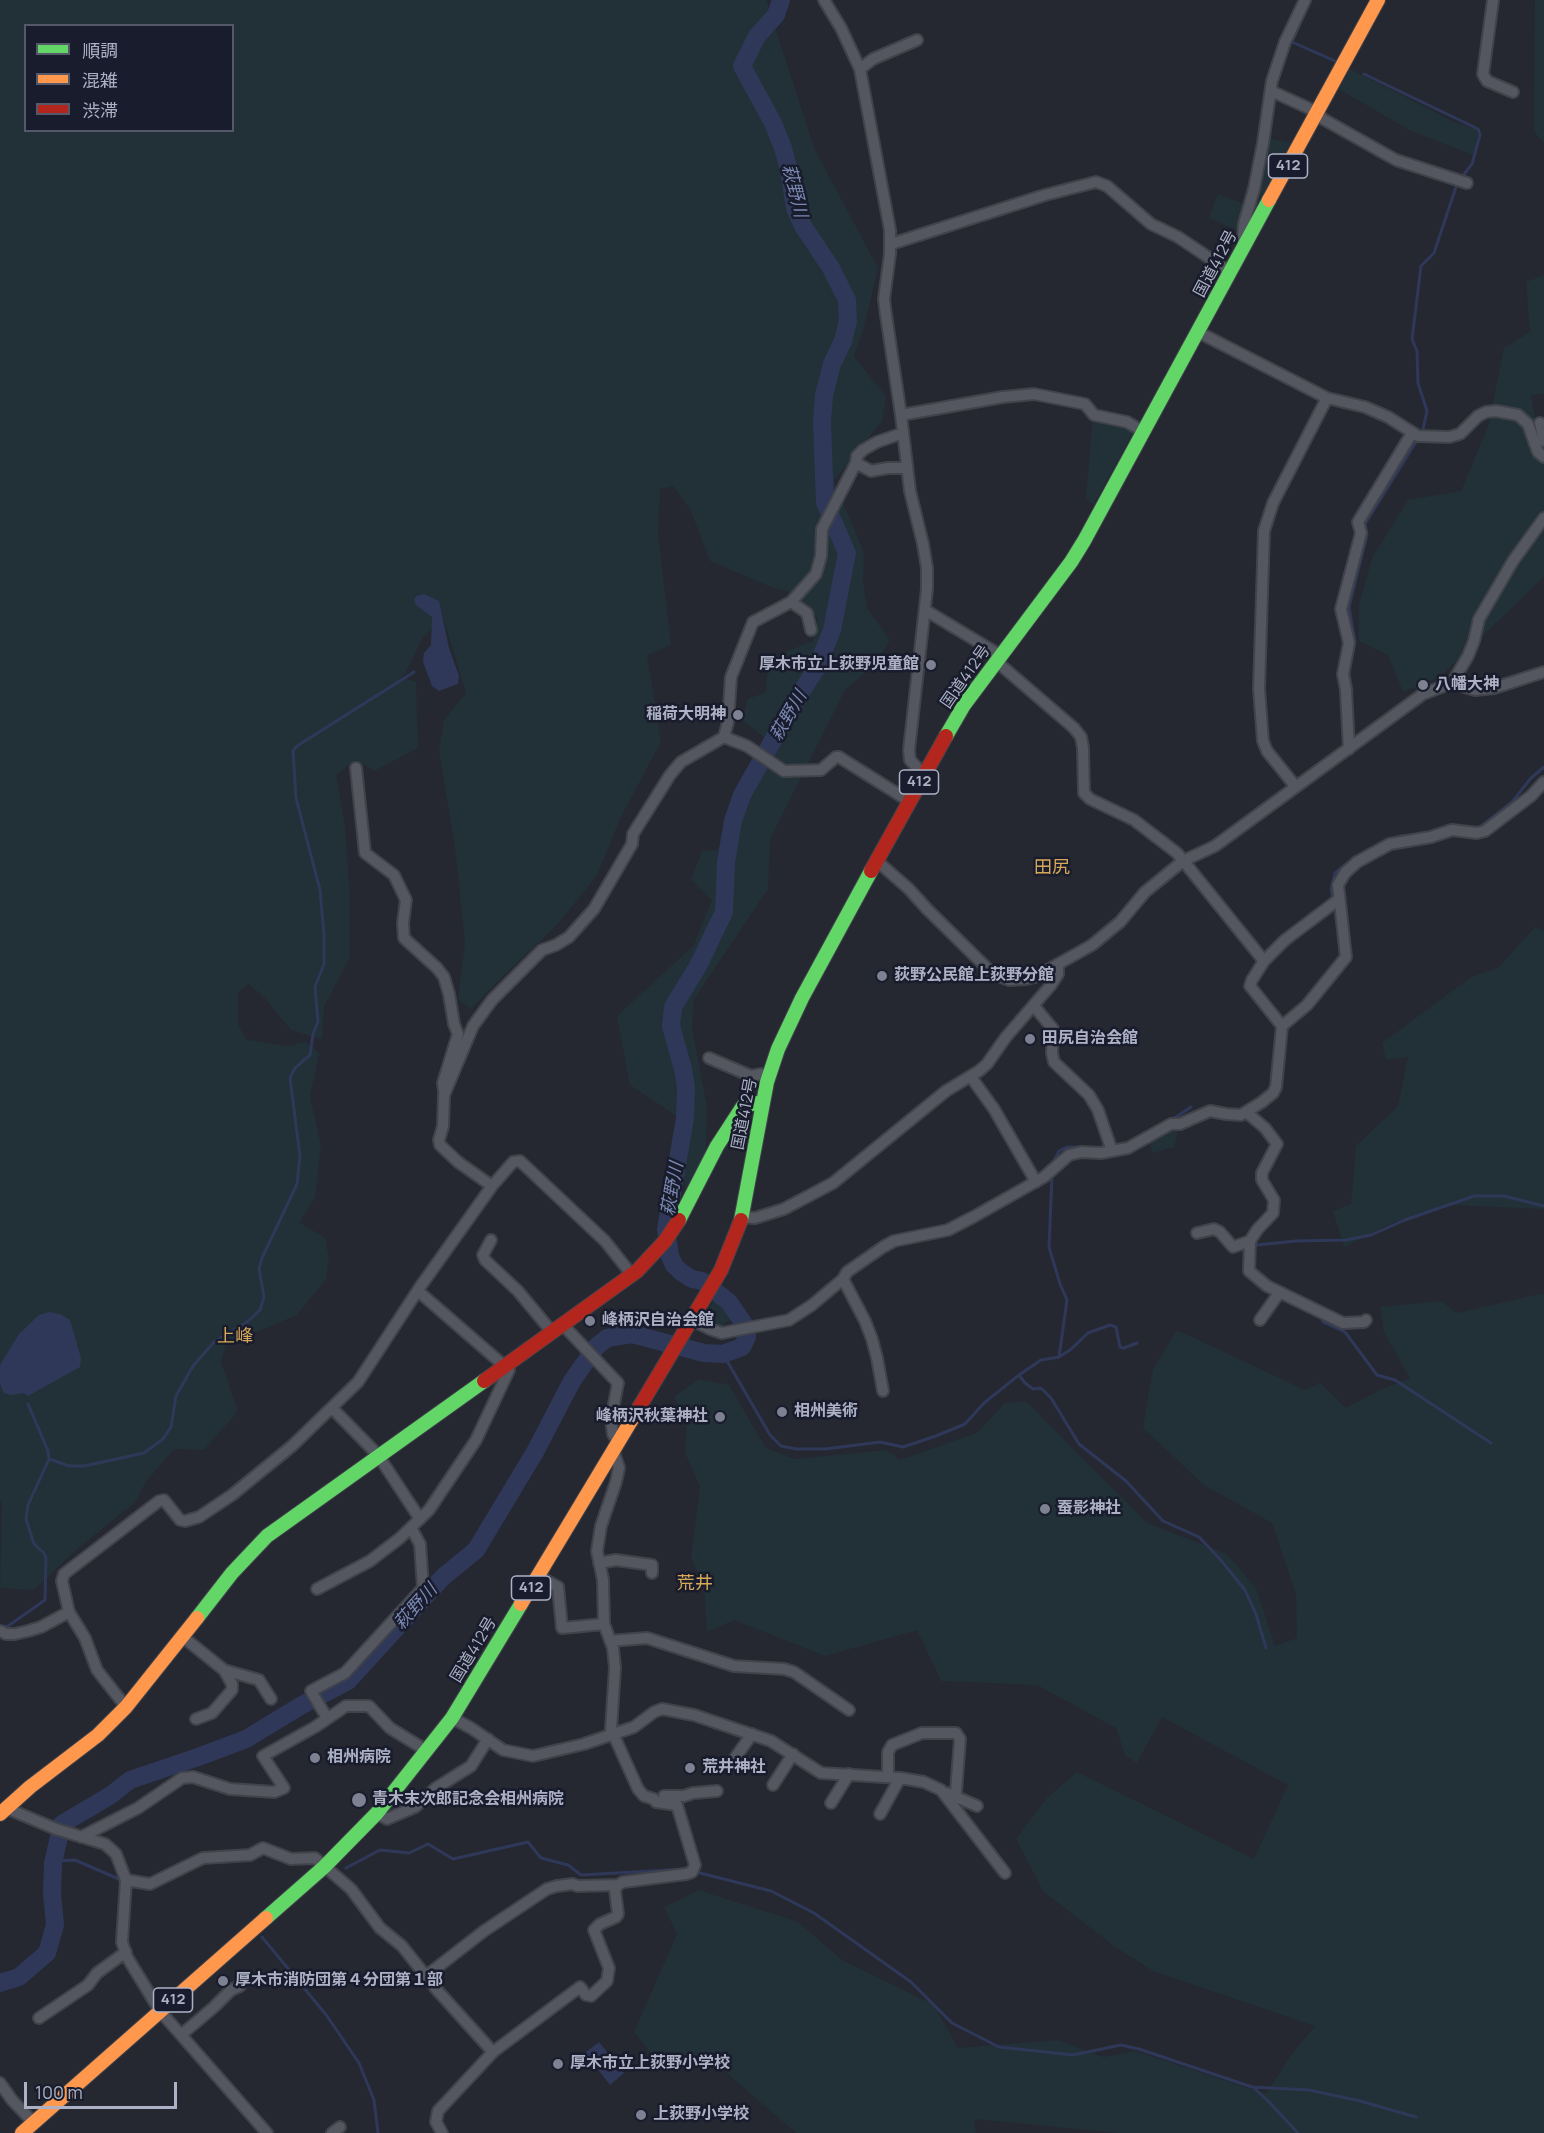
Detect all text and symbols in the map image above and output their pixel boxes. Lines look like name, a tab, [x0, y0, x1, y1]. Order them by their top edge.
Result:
legend	[24, 24, 234, 132]
text: 順調	[82, 38, 118, 62]
text: 混雑	[82, 68, 118, 92]
text: 渋滞	[82, 98, 118, 122]
road number: 412	[1268, 154, 1308, 178]
water label: 萩野川	[777, 162, 811, 220]
street label: 国道412号	[1190, 227, 1242, 301]
street label: 国道412号	[937, 642, 995, 712]
place label: 厚木市立上荻野児童館	[759, 655, 919, 675]
marker: 厚木市立上荻野児童館	[924, 658, 938, 672]
place label: 八幡大神	[1435, 675, 1499, 695]
marker: 八幡大神	[1416, 678, 1430, 692]
water label: 萩野川	[766, 687, 812, 745]
place label: 稲荷大明神	[646, 705, 726, 725]
marker: 稲荷大明神	[731, 708, 745, 722]
road number: 412	[900, 770, 938, 794]
district label: 田尻	[1034, 857, 1070, 879]
place label: 荻野公民館上荻野分館	[894, 966, 1054, 986]
marker: 荻野公民館上荻野分館	[875, 969, 889, 983]
place label: 田尻自治会館	[1042, 1029, 1138, 1049]
marker: 田尻自治会館	[1023, 1032, 1037, 1046]
street label: 国道412号	[729, 1076, 761, 1152]
water label: 萩野川	[658, 1161, 688, 1217]
place label: 峰柄沢自治会館	[602, 1311, 714, 1331]
marker: 峰柄沢自治会館	[583, 1314, 597, 1328]
district label: 上峰	[217, 1326, 253, 1348]
place label: 相州美術	[794, 1402, 858, 1422]
marker: 相州美術	[775, 1405, 789, 1419]
place label: 峰柄沢秋葉神社	[596, 1407, 708, 1427]
marker: 峰柄沢秋葉神社	[713, 1410, 727, 1424]
place label: 蚕影神社	[1057, 1499, 1121, 1519]
marker: 蚕影神社	[1038, 1502, 1052, 1516]
district label: 荒井	[677, 1573, 713, 1595]
road number: 412	[512, 1576, 550, 1600]
water label: 萩野川	[390, 1580, 442, 1634]
street label: 国道412号	[447, 1614, 501, 1686]
place label: 相州病院	[327, 1748, 391, 1768]
marker: 相州病院	[308, 1751, 322, 1765]
place label: 荒井神社	[702, 1758, 766, 1778]
marker: 荒井神社	[683, 1761, 697, 1775]
place label: 青木末次郎記念会相州病院	[372, 1790, 564, 1810]
marker: 青木末次郎記念会相州病院	[350, 1791, 368, 1809]
place label: 厚木市消防団第４分団第１部	[235, 1971, 443, 1991]
marker: 厚木市消防団第４分団第１部	[216, 1974, 230, 1988]
road number: 412	[154, 1988, 192, 2012]
place label: 厚木市立上荻野小学校	[570, 2054, 730, 2074]
marker: 厚木市立上荻野小学校	[551, 2057, 565, 2071]
scale bar	[27, 2070, 180, 2108]
text: 100 m	[35, 2080, 83, 2104]
place label: 上荻野小学校	[653, 2105, 749, 2125]
marker: 上荻野小学校	[634, 2108, 648, 2122]

